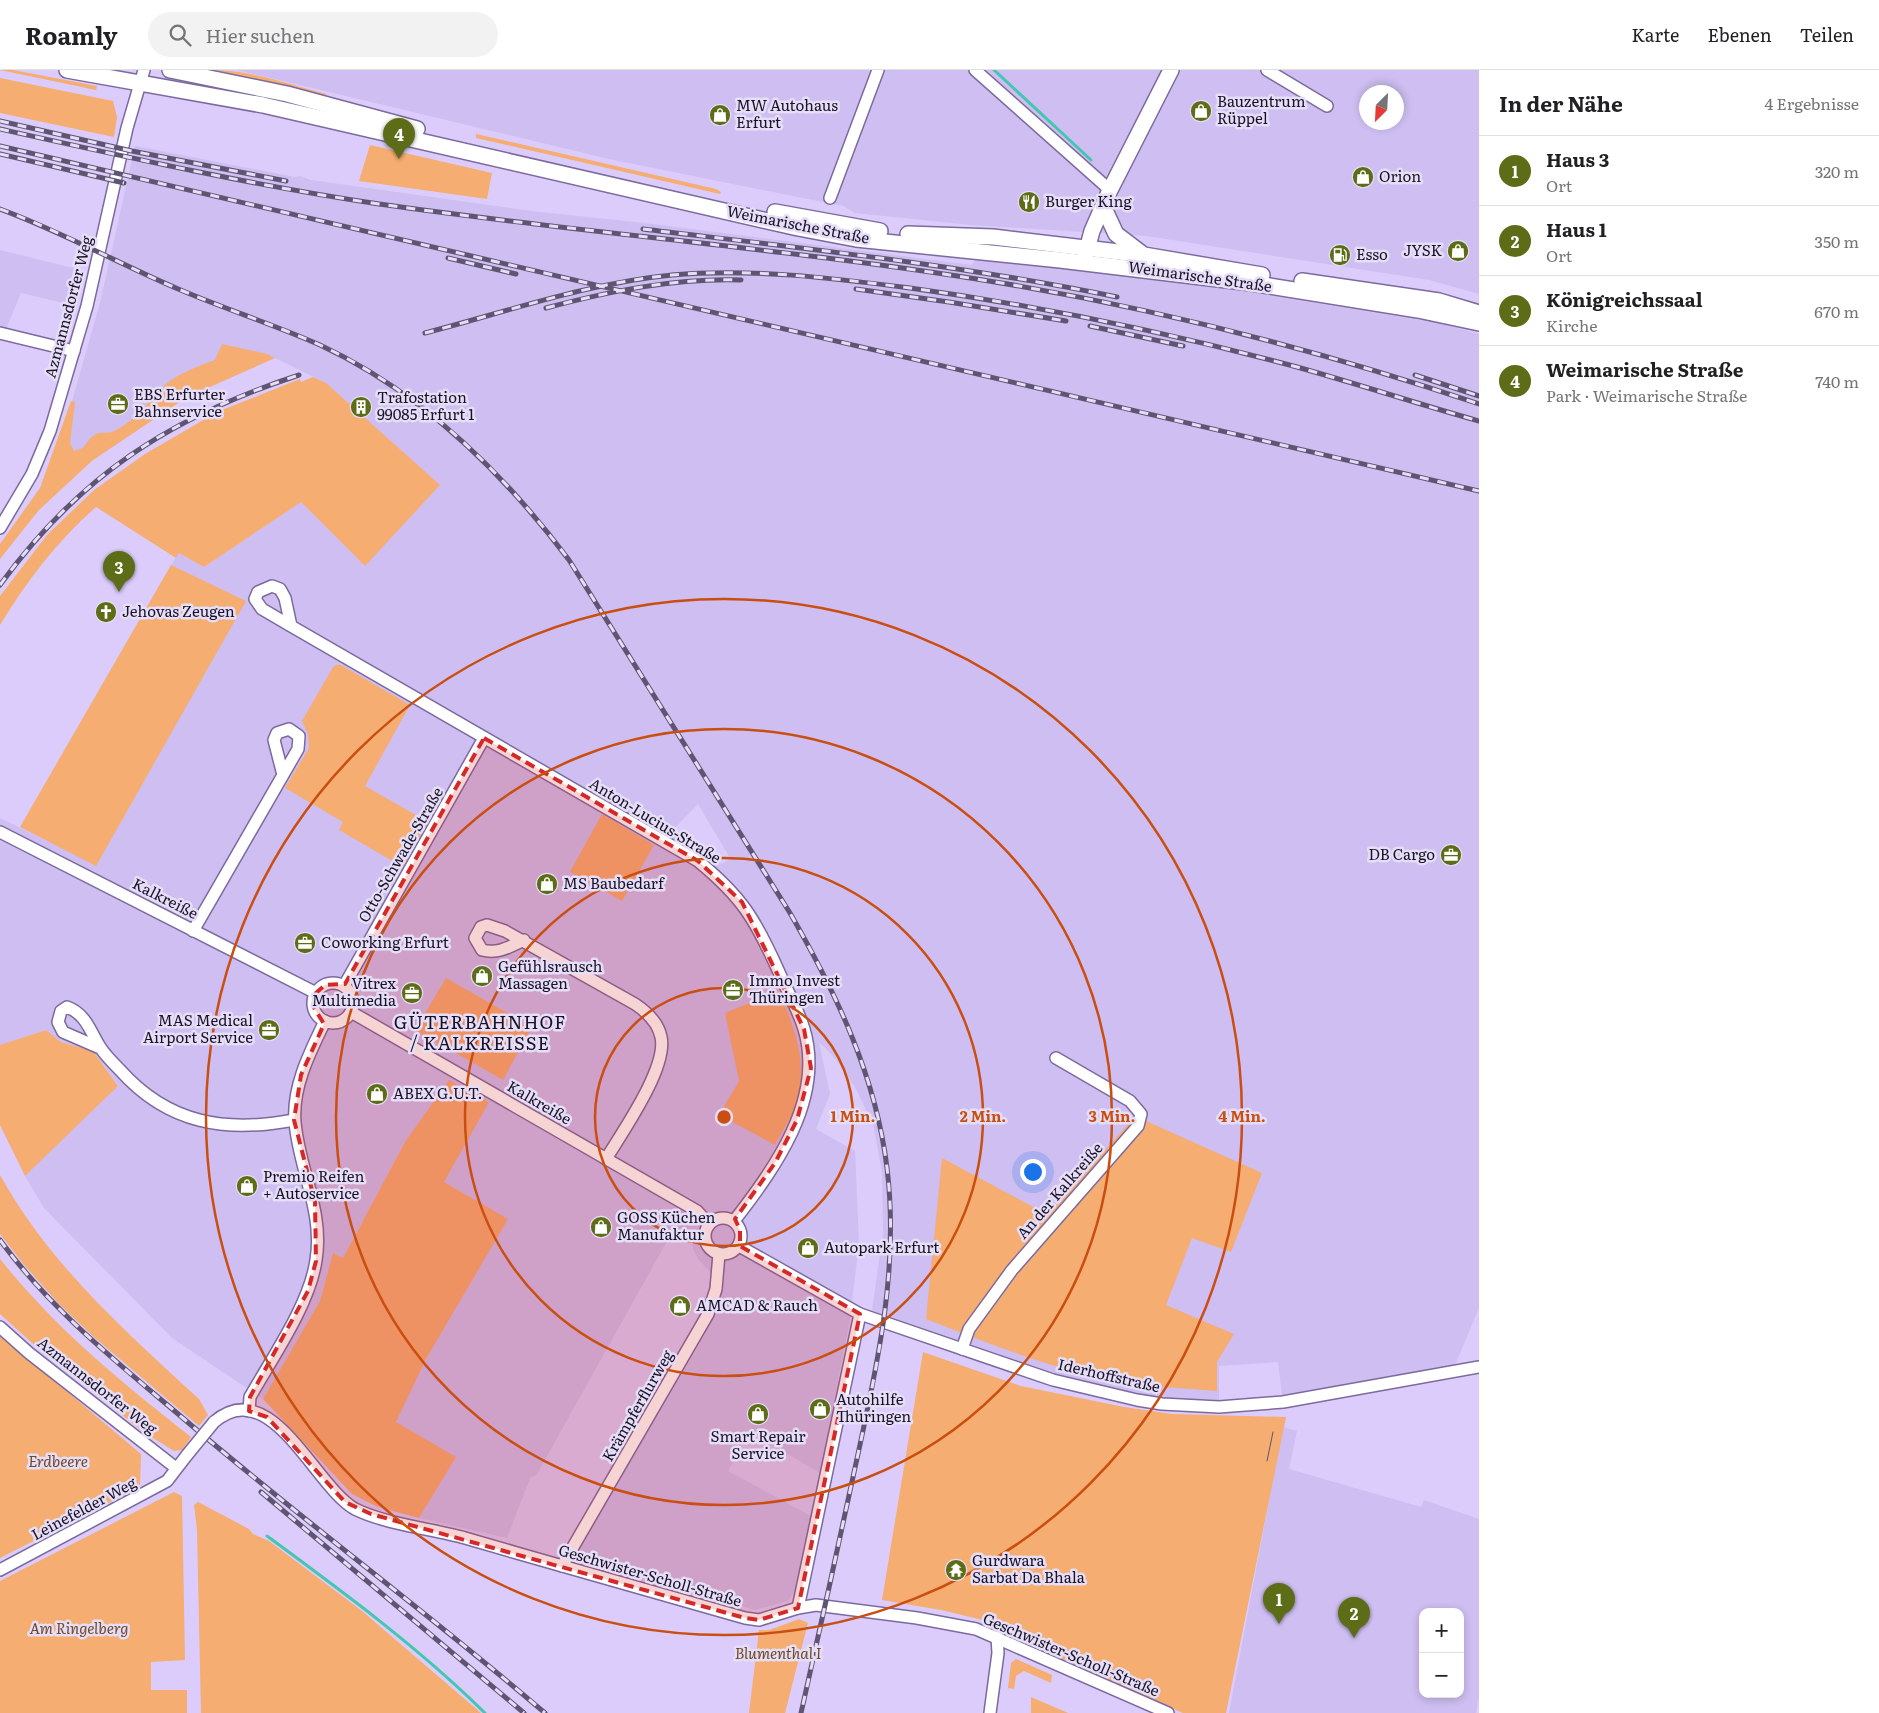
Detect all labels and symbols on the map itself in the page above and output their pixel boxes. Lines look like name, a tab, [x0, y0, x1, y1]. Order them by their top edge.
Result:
north arrow	[1359, 85, 1404, 130]
place label: Bauzentrum Rüppel	[1217, 89, 1306, 129]
place label: MW Autohaus Erfurt	[736, 93, 838, 133]
shop icon: Bauzentrum Rüppel	[1189, 99, 1213, 123]
shop icon: MW Autohaus Erfurt	[708, 103, 732, 127]
pin: 4	[383, 118, 415, 159]
place label: Orion	[1379, 164, 1421, 187]
shop icon: Orion	[1351, 165, 1375, 189]
place label: Burger King	[1045, 189, 1133, 212]
restaurant icon: Burger King	[1017, 190, 1041, 214]
street label: Weimarische Straße	[725, 198, 872, 249]
street label: Azmannsdorfer Weg	[37, 232, 98, 380]
place label: JYSK	[1403, 238, 1443, 261]
shop icon: JYSK	[1446, 239, 1470, 263]
place label: Esso	[1356, 242, 1388, 265]
fuel station icon: Esso	[1328, 243, 1352, 267]
street label: Weimarische Straße	[1127, 254, 1274, 297]
place label: EBS Erfurter Bahnservice	[134, 382, 225, 422]
place label: Trafostation 99085 Erfurt 1	[377, 385, 474, 425]
office icon: EBS Erfurter Bahnservice	[106, 392, 130, 416]
building icon: Trafostation 99085 Erfurt 1	[349, 395, 373, 419]
pin: 3	[103, 551, 135, 592]
place label: Jehovas Zeugen	[122, 599, 235, 622]
church icon: Jehovas Zeugen	[94, 600, 118, 624]
street label: Anton-Lucius-Straße	[585, 771, 726, 868]
street label: Otto-Schwade-Straße	[352, 782, 448, 926]
place label: DB Cargo	[1368, 842, 1435, 865]
office icon: DB Cargo	[1439, 843, 1463, 867]
street label: Kalkreiße	[129, 871, 203, 924]
place label: MS Baubedarf	[563, 871, 665, 894]
shop icon: MS Baubedarf	[535, 872, 559, 896]
place label: Coworking Erfurt	[321, 930, 449, 953]
office icon: Coworking Erfurt	[293, 931, 317, 955]
place label: Gefühlsrausch Massagen	[498, 954, 603, 994]
shop icon: Gefühlsrausch Massagen	[470, 964, 494, 988]
place label: Immo Invest Thüringen	[749, 968, 840, 1008]
place label: Vitrex Multimedia	[312, 971, 397, 1011]
office icon: Immo Invest Thüringen	[721, 978, 745, 1002]
office icon: Vitrex Multimedia	[400, 981, 424, 1005]
place label: MAS Medical Airport Service	[143, 1008, 253, 1048]
district label: GÜTERBAHNHOF / KALKREISSE	[394, 1008, 566, 1056]
office icon: MAS Medical Airport Service	[257, 1018, 281, 1042]
street label: Kalkreiße	[503, 1074, 576, 1129]
place label: ABEX G.U.T.	[393, 1081, 483, 1104]
shop icon: ABEX G.U.T.	[365, 1082, 389, 1106]
text: 1 Min.	[831, 1104, 875, 1127]
text: 2 Min.	[960, 1104, 1006, 1127]
text: 3 Min.	[1089, 1104, 1135, 1127]
text: 4 Min.	[1218, 1104, 1266, 1127]
centre of rings	[715, 1108, 733, 1126]
street label: An der Kalkreiße	[1010, 1137, 1107, 1243]
your location	[1020, 1159, 1046, 1185]
place label: Premio Reifen + Autoservice	[263, 1164, 364, 1204]
shop icon: Premio Reifen + Autoservice	[235, 1174, 259, 1198]
place label: GOSS Küchen Manufaktur	[617, 1205, 716, 1245]
shop icon: GOSS Küchen Manufaktur	[589, 1215, 613, 1239]
place label: Autopark Erfurt	[824, 1235, 939, 1258]
shop icon: Autopark Erfurt	[796, 1236, 820, 1260]
place label: AMCAD & Rauch	[696, 1293, 818, 1316]
shop icon: AMCAD & Rauch	[668, 1294, 692, 1318]
street label: Azmannsdorfer Weg	[33, 1331, 163, 1439]
street label: Krämpferflurweg	[595, 1345, 678, 1465]
street label: Iderhoffstraße	[1056, 1352, 1163, 1398]
place label: Autohilfe Thüringen	[836, 1387, 911, 1427]
shop icon: Autohilfe Thüringen	[808, 1397, 832, 1421]
shop icon: Smart Repair Service	[746, 1402, 770, 1426]
place label: Smart Repair Service	[710, 1424, 806, 1464]
park label: Erdbeere	[28, 1449, 88, 1472]
street label: Leinefelder Weg	[27, 1470, 140, 1545]
street label: Geschwister-Scholl-Straße	[556, 1537, 745, 1612]
place label: Gurdwara Sarbat Da Bhala	[972, 1548, 1086, 1588]
temple icon: Gurdwara Sarbat Da Bhala	[944, 1558, 968, 1582]
pin: 1	[1263, 1583, 1295, 1624]
pin: 2	[1338, 1597, 1370, 1638]
street label: Geschwister-Scholl-Straße	[980, 1606, 1164, 1701]
park label: Am Ringelberg	[30, 1616, 128, 1639]
park label: Blumenthal I	[735, 1641, 822, 1664]

